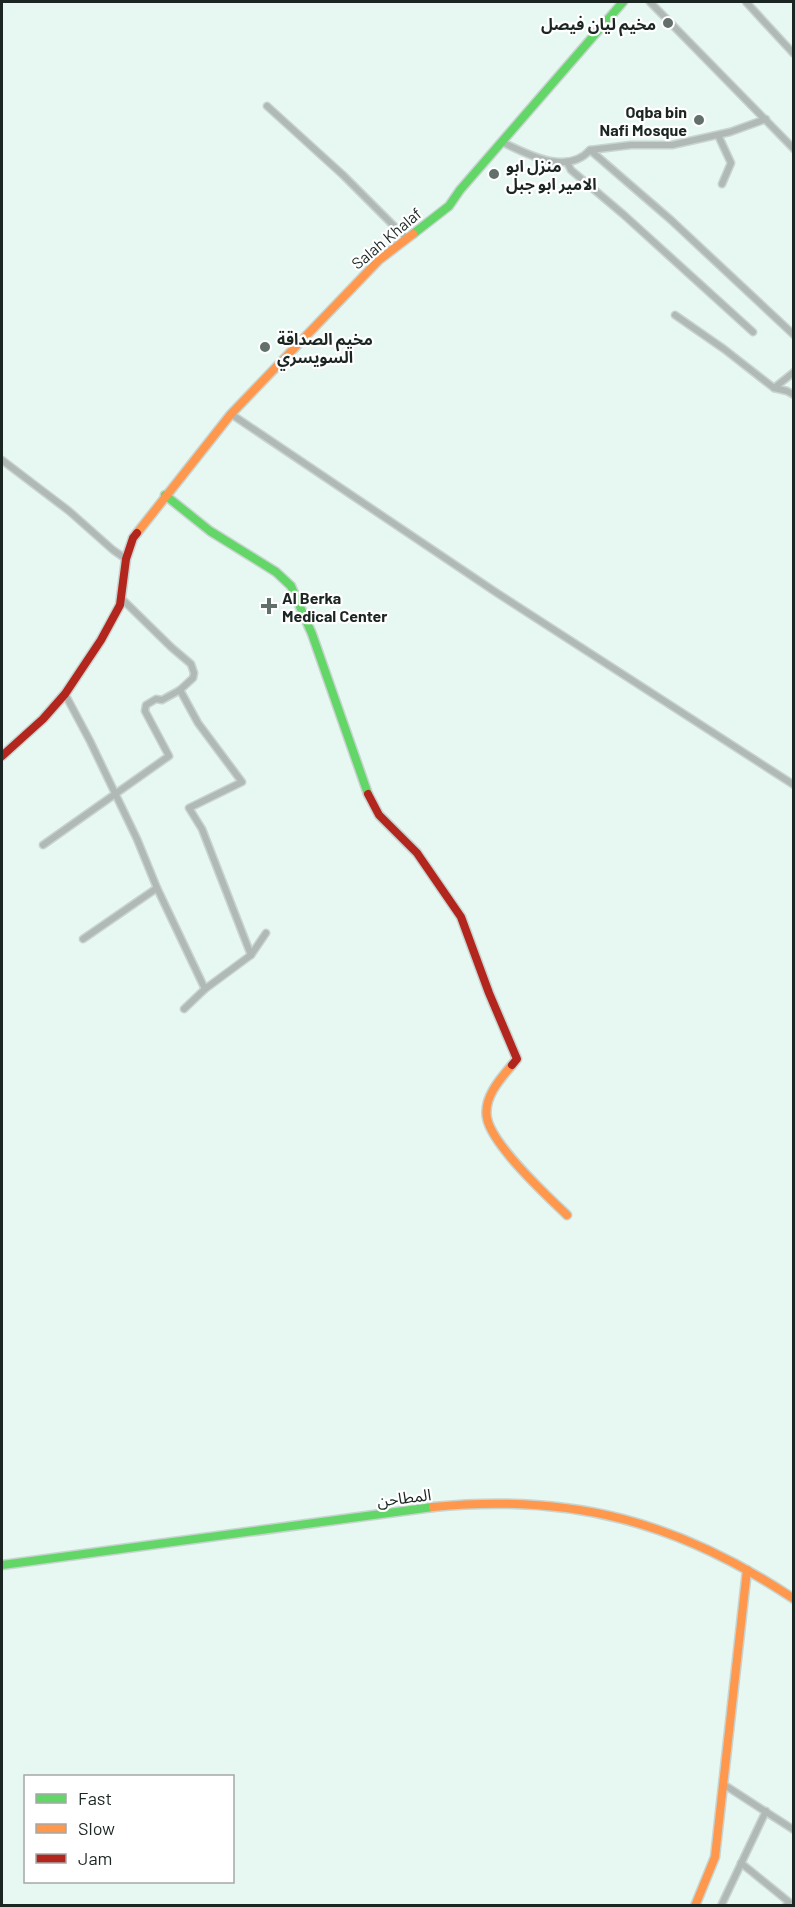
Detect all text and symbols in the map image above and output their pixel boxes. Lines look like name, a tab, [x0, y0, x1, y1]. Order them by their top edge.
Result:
place label: مخيم ليان فيصل	[541, 14, 656, 37]
marker: مخيم ليان فيصل	[661, 16, 675, 30]
place label: Oqba bin Nafi Mosque	[600, 102, 687, 139]
marker: Oqba bin Nafi Mosque	[692, 113, 706, 127]
place label: منزل ابو الامير ابو جبل	[506, 156, 597, 194]
marker: منزل ابو الامير ابو جبل	[487, 167, 501, 181]
street label: Salah Khalaf	[347, 203, 425, 273]
place label: مخيم الصداقة السويسري	[277, 329, 373, 370]
marker: مخيم الصداقة السويسري	[258, 340, 272, 354]
place label: Al Berka Medical Center	[282, 588, 388, 625]
marker: Al Berka Medical Center	[260, 597, 278, 615]
street label: المطاحن	[376, 1484, 432, 1511]
legend	[24, 1775, 234, 1883]
text: Fast	[78, 1787, 112, 1809]
text: Slow	[78, 1817, 115, 1839]
text: Jam	[78, 1847, 112, 1869]

